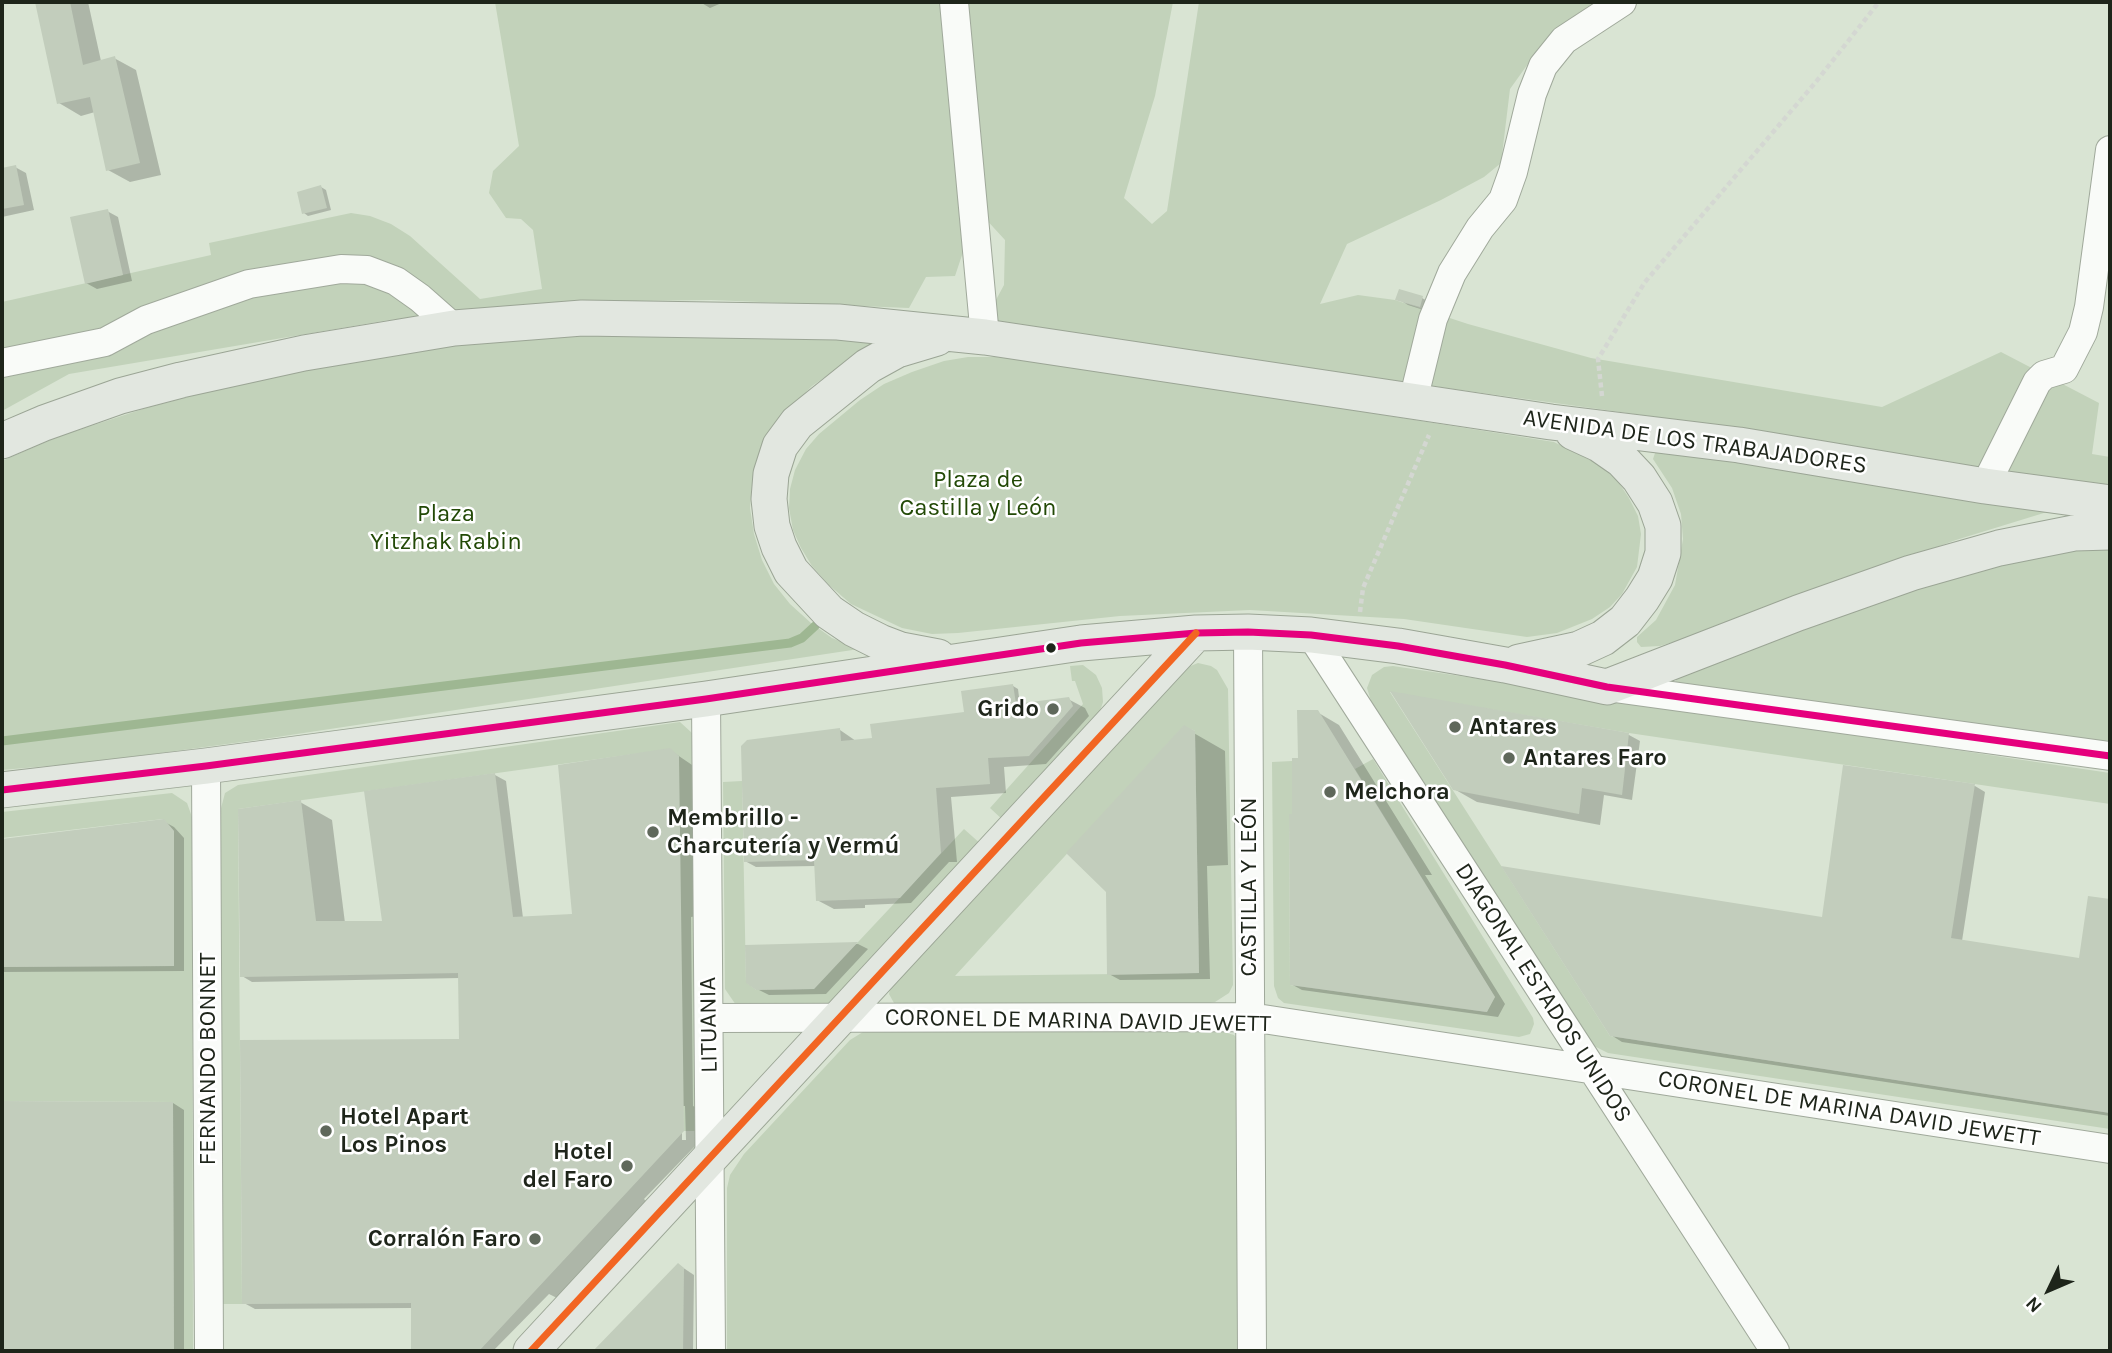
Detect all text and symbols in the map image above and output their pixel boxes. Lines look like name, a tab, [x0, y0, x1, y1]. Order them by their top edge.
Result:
street label: AVENIDA DE LOS TRABAJADORES	[1521, 404, 1869, 480]
park label: Plaza de Castilla y León	[899, 466, 1057, 522]
park label: Plaza Yitzhak Rabin	[370, 500, 522, 556]
unlabelled marker	[1044, 641, 1058, 655]
place label: Grido	[977, 695, 1039, 723]
marker: Grido	[1045, 701, 1061, 717]
place label: Antares	[1469, 713, 1557, 741]
marker: Antares	[1447, 719, 1463, 735]
place label: Antares Faro	[1523, 744, 1667, 772]
marker: Antares Faro	[1501, 750, 1517, 766]
place label: Melchora	[1344, 778, 1450, 806]
marker: Melchora	[1322, 784, 1338, 800]
street label: CASTILLA Y LEÓN	[1235, 797, 1263, 977]
place label: Membrillo - Charcutería y Vermú	[667, 804, 900, 860]
marker: Membrillo - Charcutería y Vermú	[645, 824, 661, 840]
street label: DIAGONAL ESTADOS UNIDOS	[1448, 858, 1638, 1128]
street label: FERNANDO BONNET	[194, 952, 222, 1166]
street label: LITUANIA	[694, 977, 724, 1073]
street label: CORONEL DE MARINA DAVID JEWETT	[885, 1003, 1271, 1039]
street label: CORONEL DE MARINA DAVID JEWETT	[1656, 1065, 2042, 1153]
place label: Hotel Apart Los Pinos	[340, 1103, 469, 1159]
marker: Hotel Apart Los Pinos	[318, 1123, 334, 1139]
place label: Hotel del Faro	[523, 1138, 613, 1194]
marker: Hotel del Faro	[619, 1158, 635, 1174]
place label: Corralón Faro	[368, 1225, 521, 1253]
marker: Corralón Faro	[527, 1231, 543, 1247]
north arrow	[2014, 1255, 2084, 1325]
text: N	[2021, 1292, 2047, 1317]

